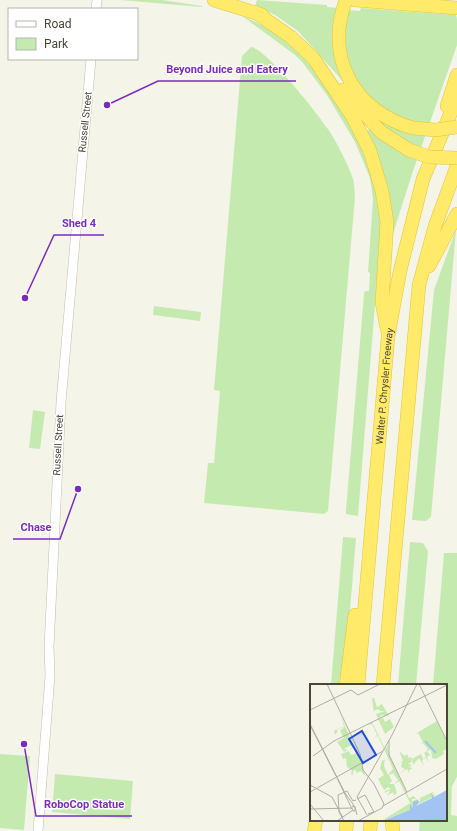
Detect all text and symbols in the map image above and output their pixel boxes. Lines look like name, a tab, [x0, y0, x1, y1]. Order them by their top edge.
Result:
legend	[8, 8, 138, 60]
text: Road	[44, 17, 72, 31]
text: Park	[44, 37, 69, 51]
callout: Beyond Juice and Eatery	[158, 58, 296, 81]
text: Beyond Juice and Eatery	[166, 63, 288, 76]
street label: Russell Street	[76, 91, 94, 153]
callout: Shed 4	[54, 212, 104, 235]
text: Shed 4	[62, 217, 97, 230]
street label: Walter P. Chrysler Freeway	[373, 327, 395, 445]
street label: Russell Street	[51, 414, 65, 476]
callout: Chase	[13, 516, 60, 539]
text: Chase	[21, 521, 51, 534]
inset map	[310, 684, 447, 821]
callout: RoboCop Statue	[36, 793, 132, 816]
text: RoboCop Statue	[44, 798, 124, 811]

